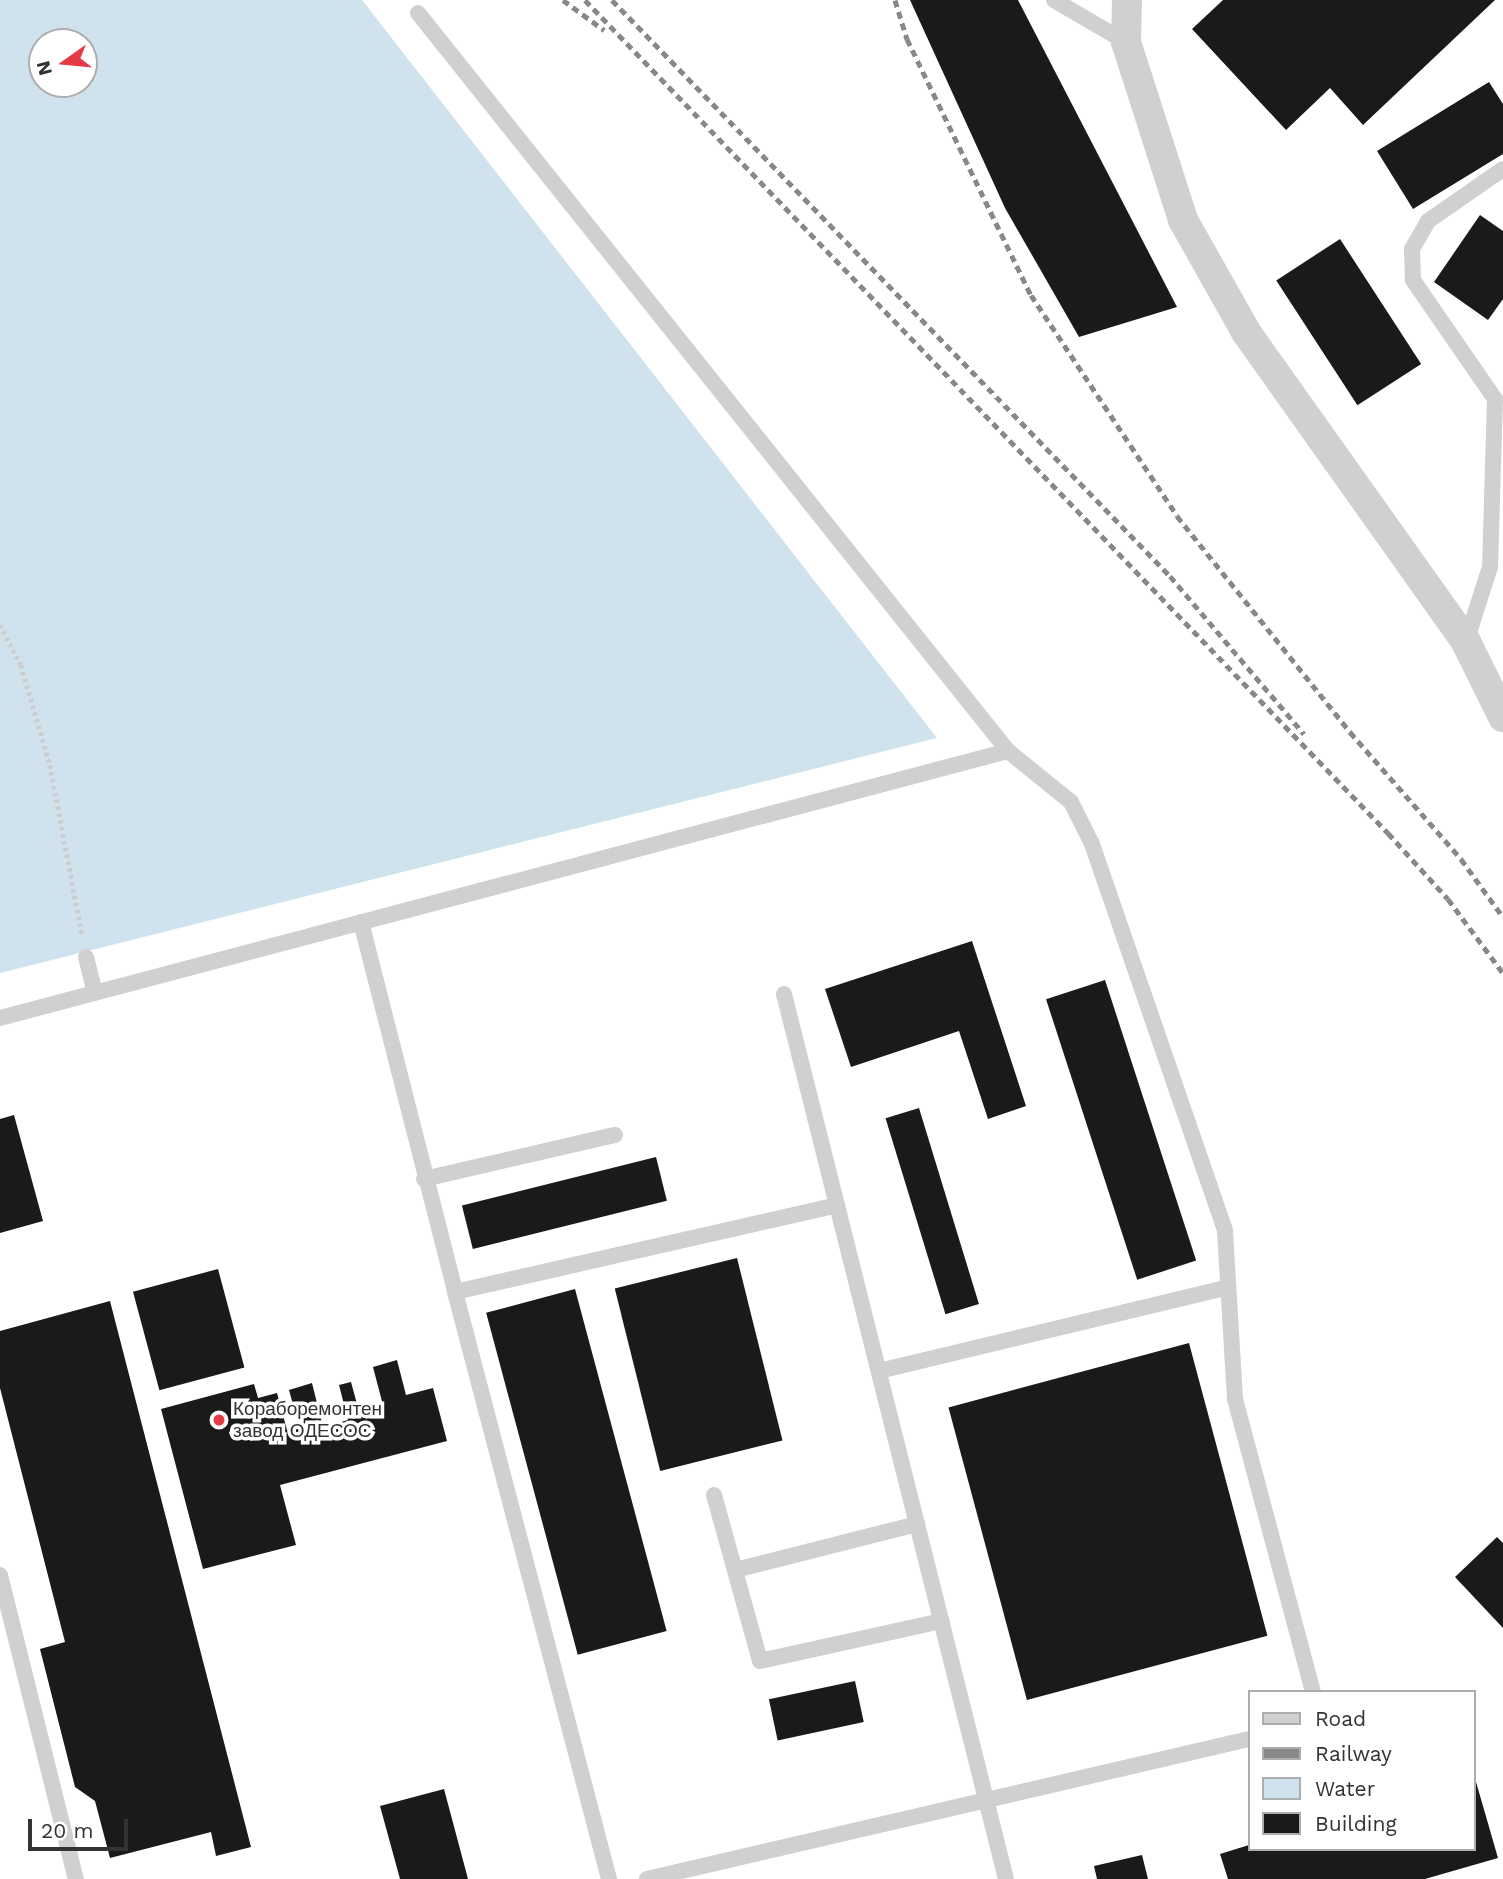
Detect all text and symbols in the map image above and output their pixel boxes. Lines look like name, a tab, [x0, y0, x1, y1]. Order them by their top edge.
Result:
north arrow	[28, 28, 98, 98]
text: N	[31, 58, 57, 78]
place label: Кораборемонтен завод ОДЕСОС	[233, 1398, 382, 1442]
marker: Кораборемонтен завод ОДЕСОС	[211, 1412, 227, 1428]
legend	[1248, 1690, 1475, 1851]
text: Road	[1315, 1706, 1366, 1731]
text: Railway	[1315, 1741, 1392, 1766]
text: Water	[1315, 1776, 1375, 1801]
scale bar	[32, 1806, 131, 1850]
text: Building	[1315, 1811, 1397, 1836]
text: 20 m	[41, 1818, 93, 1843]

